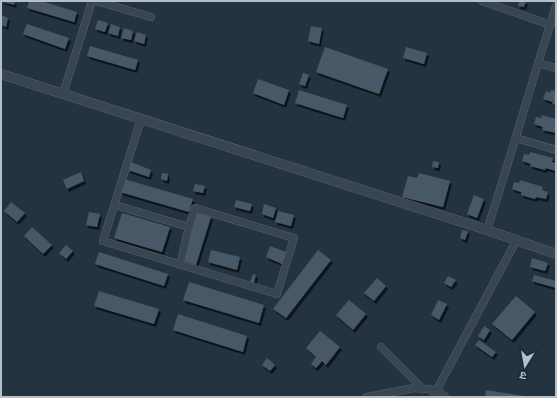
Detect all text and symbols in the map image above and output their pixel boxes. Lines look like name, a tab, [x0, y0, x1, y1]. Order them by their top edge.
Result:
north arrow	[505, 346, 545, 386]
text: उ	[518, 368, 528, 383]

